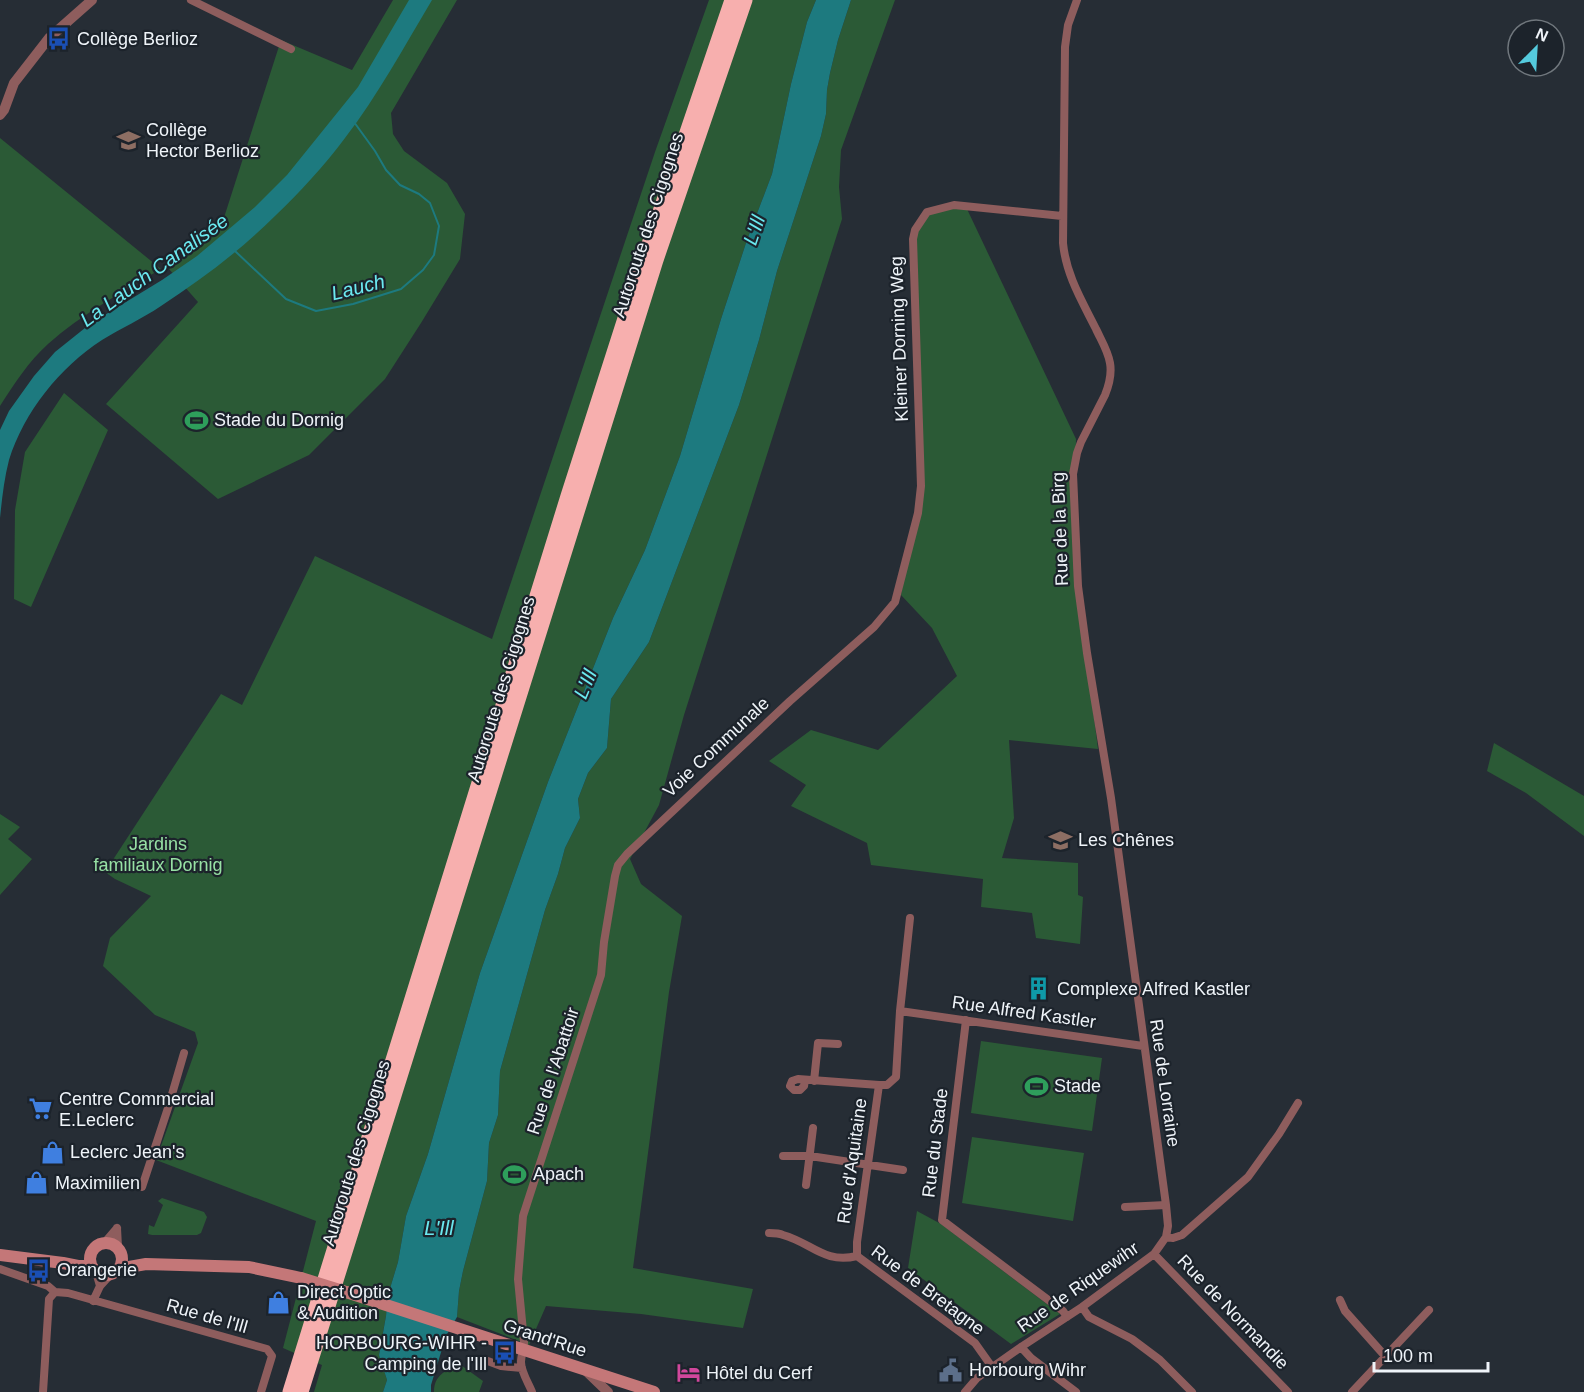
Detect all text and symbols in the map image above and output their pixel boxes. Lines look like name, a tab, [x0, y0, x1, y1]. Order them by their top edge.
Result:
north arrow	[1506, 18, 1566, 78]
text: N	[1533, 25, 1551, 45]
bus stop icon: Collège Berlioz	[46, 26, 72, 52]
place label: Collège Berlioz	[77, 29, 198, 49]
place label: Collège Hector Berlioz	[146, 120, 259, 161]
school or university icon: Collège Hector Berlioz	[115, 127, 141, 153]
street label: Autoroute des Cigognes	[609, 130, 687, 320]
water label: La Lauch Canalisée	[76, 209, 232, 331]
water label: L'Ill	[739, 212, 769, 247]
street label: Kleiner Dorning Weg	[886, 256, 912, 422]
water label: Lauch	[329, 270, 387, 304]
sports icon: Stade du Dornig	[183, 407, 209, 433]
place label: Stade du Dornig	[214, 410, 344, 430]
street label: Rue de la Birg	[1048, 472, 1072, 586]
street label: Autoroute des Cigognes	[463, 594, 539, 784]
water label: L'Ill	[569, 666, 601, 702]
street label: Voie Communale	[659, 693, 773, 801]
school or university icon: Les Chênes	[1047, 827, 1073, 853]
place label: Les Chênes	[1078, 830, 1174, 850]
park label: Jardins familiaux Dornig	[93, 834, 223, 875]
building icon: Complexe Alfred Kastler	[1026, 976, 1052, 1002]
place label: Complexe Alfred Kastler	[1057, 979, 1250, 999]
street label: Rue Alfred Kastler	[951, 992, 1097, 1032]
street label: Rue de l'Abattoir	[523, 1005, 583, 1137]
street label: Rue de Lorraine	[1146, 1018, 1184, 1148]
street label: Autoroute des Cigognes	[318, 1058, 394, 1248]
sports icon: Stade	[1023, 1073, 1049, 1099]
place label: Stade	[1054, 1076, 1101, 1096]
street label: Rue du Stade	[918, 1087, 952, 1199]
place label: Centre Commercial E.Leclerc	[59, 1089, 214, 1130]
supermarket icon: Centre Commercial E.Leclerc	[28, 1096, 54, 1122]
street label: Rue d'Aquitaine	[833, 1097, 871, 1225]
shop icon: Leclerc Jean's	[39, 1139, 65, 1165]
place label: Leclerc Jean's	[70, 1142, 185, 1162]
sports icon: Apach	[502, 1161, 528, 1187]
place label: Apach	[533, 1164, 584, 1184]
shop icon: Maximilien	[24, 1170, 50, 1196]
place label: Maximilien	[55, 1173, 140, 1193]
water label: L'Ill	[424, 1217, 454, 1239]
street label: Rue de Riquewihr	[1014, 1238, 1142, 1336]
street label: Rue de Bretagne	[868, 1241, 988, 1339]
street label: Rue de Normandie	[1173, 1251, 1293, 1373]
bus stop icon: Orangerie	[26, 1257, 52, 1283]
place label: Orangerie	[57, 1260, 137, 1280]
place label: Direct Optic & Audition	[297, 1282, 391, 1323]
shop icon: Direct Optic & Audition	[266, 1289, 292, 1315]
street label: Rue de l'Ill	[164, 1295, 250, 1337]
street label: Grand'Rue	[501, 1315, 589, 1361]
place label: HORBOURG-WIHR - Camping de l'Ill	[316, 1333, 487, 1374]
scale bar	[1374, 1335, 1488, 1373]
bus stop icon: HORBOURG-WIHR - Camping de l'Ill	[492, 1340, 518, 1366]
text: 100 m	[1383, 1346, 1433, 1366]
public building icon: Horbourg Wihr	[938, 1357, 964, 1383]
hotel icon: Hôtel du Cerf	[675, 1360, 701, 1386]
place label: Horbourg Wihr	[969, 1360, 1086, 1380]
place label: Hôtel du Cerf	[706, 1363, 813, 1383]

